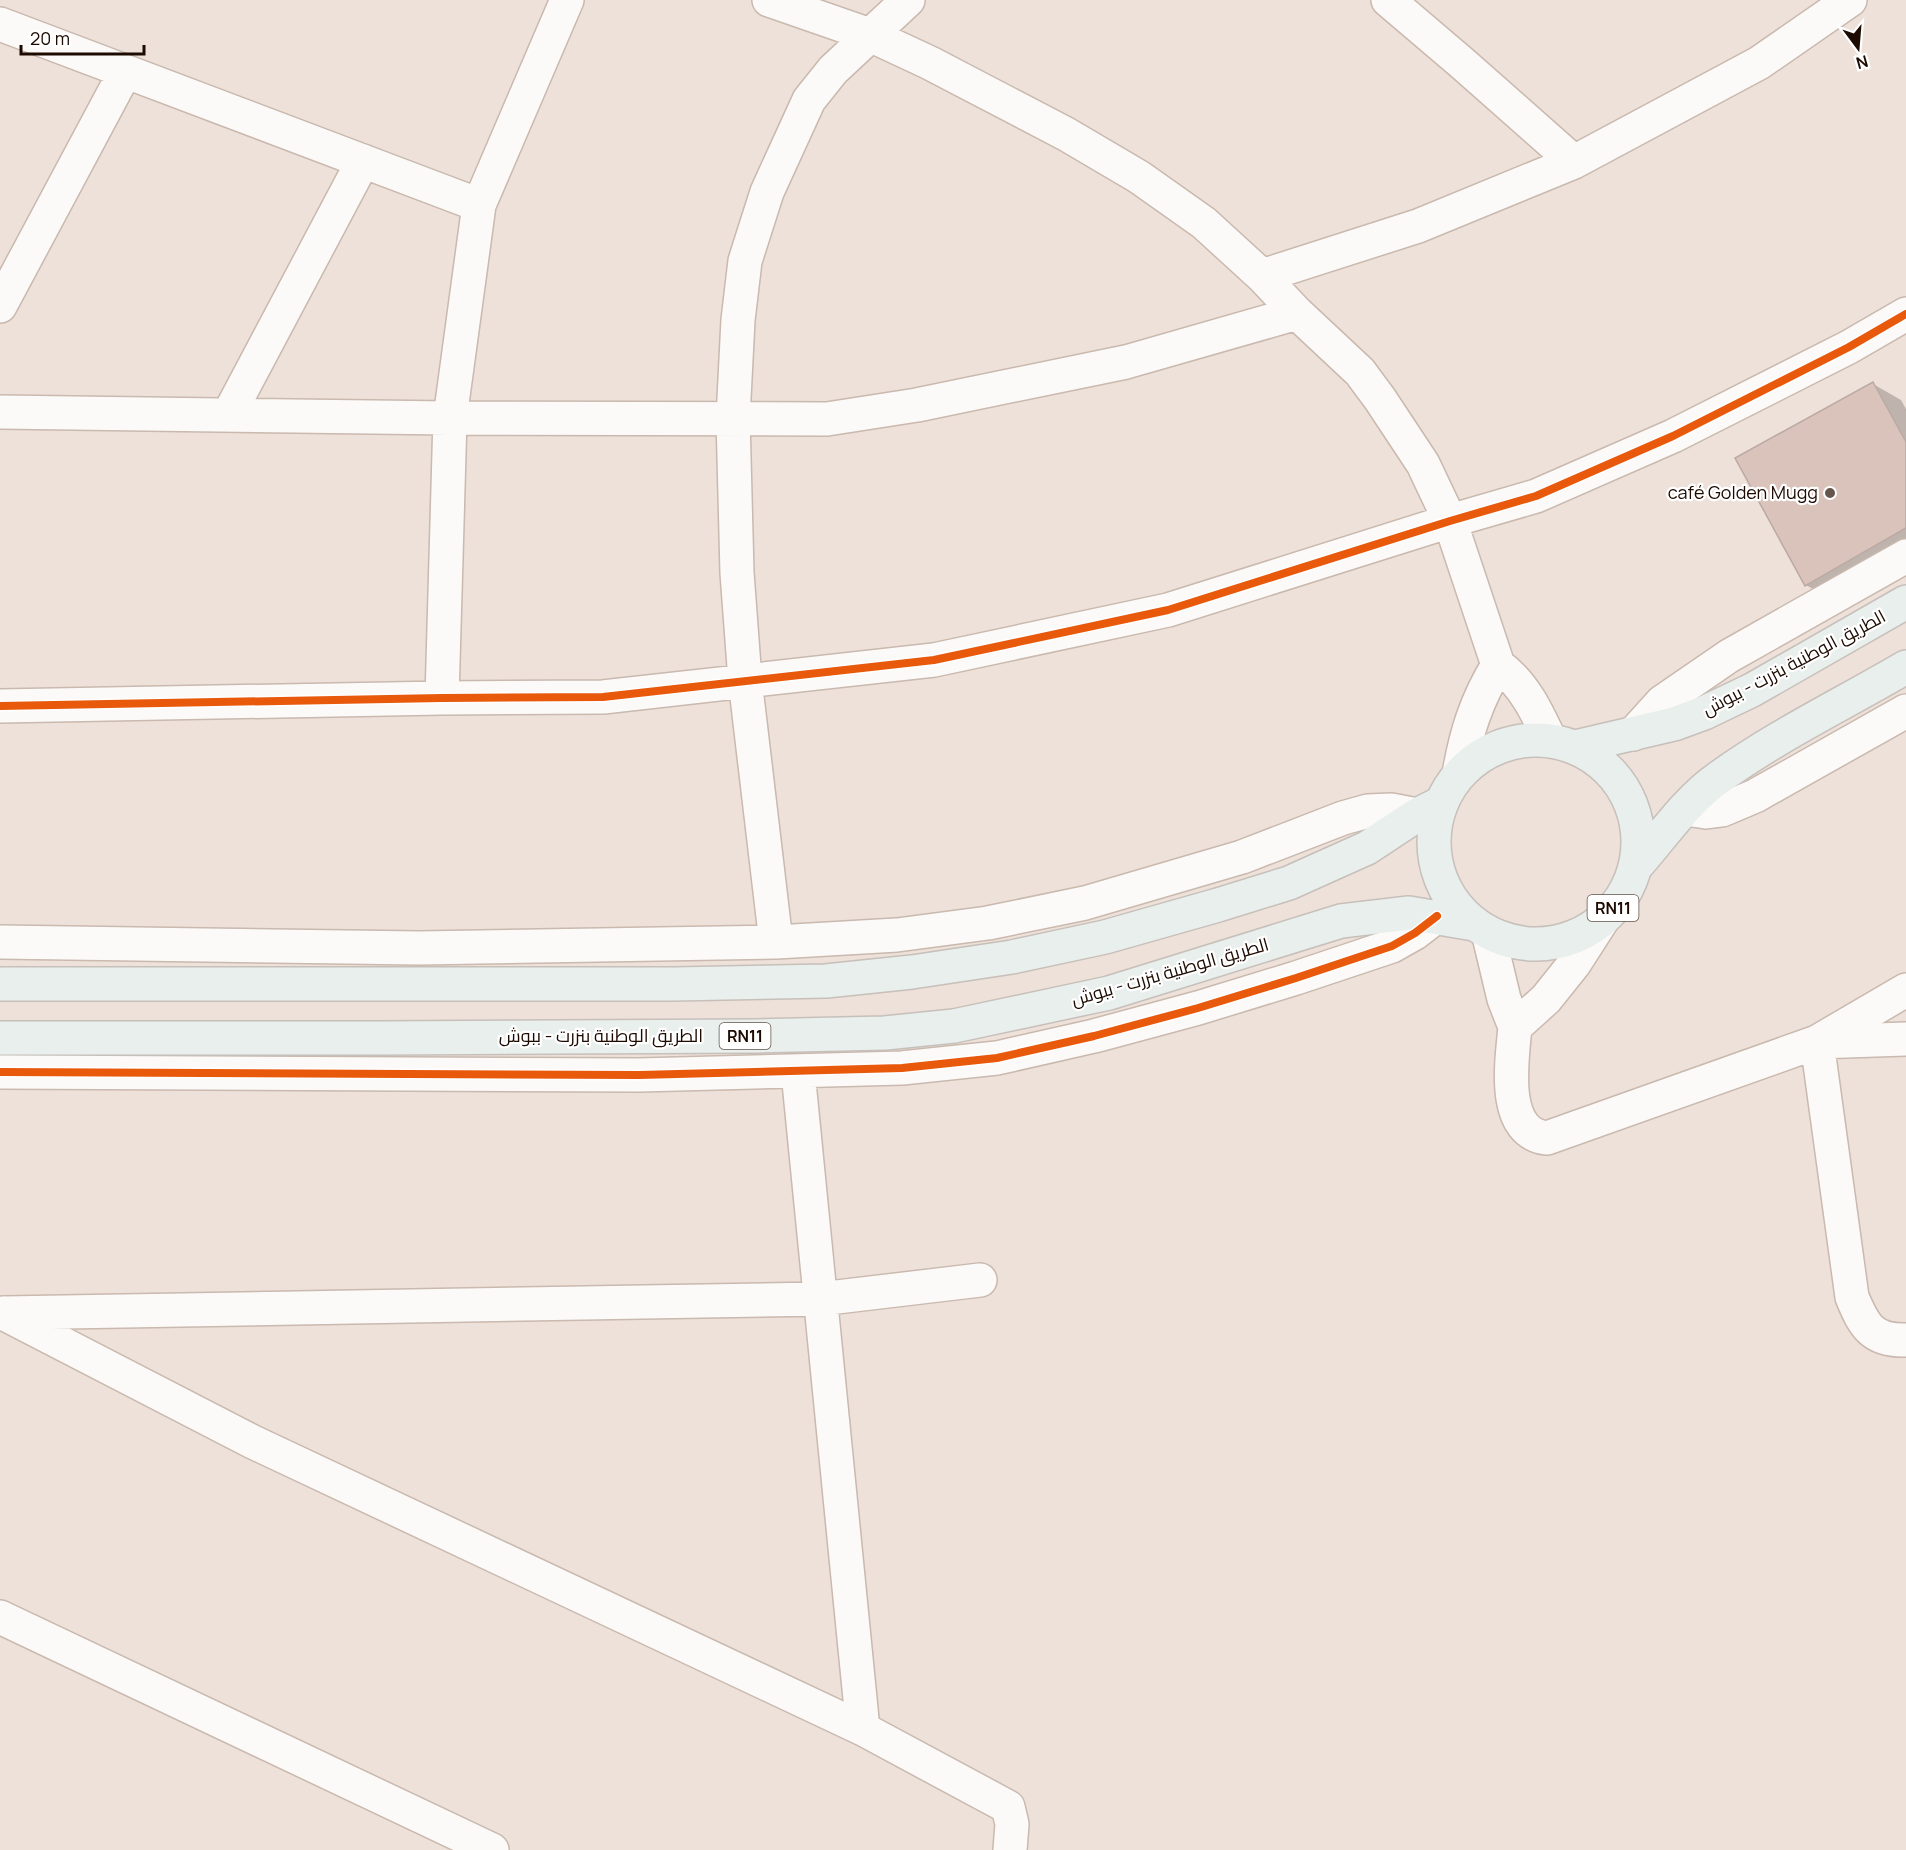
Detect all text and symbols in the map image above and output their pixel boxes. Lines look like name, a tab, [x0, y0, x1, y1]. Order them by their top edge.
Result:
scale bar	[21, 18, 144, 56]
north arrow	[1828, 18, 1888, 78]
text: 20 m	[30, 26, 70, 50]
text: N	[1854, 50, 1871, 75]
place label: café Golden Mugg	[1668, 480, 1818, 504]
marker: café Golden Mugg	[1823, 486, 1837, 500]
street label: الطريق الوطنية بنزرت - ببوش	[1698, 604, 1890, 722]
road number: RN11	[1588, 895, 1638, 921]
street label: الطريق الوطنية بنزرت - ببوش	[1068, 931, 1272, 1012]
street label: الطريق الوطنية بنزرت - ببوش	[499, 1023, 703, 1048]
road number: RN11	[720, 1023, 771, 1049]

